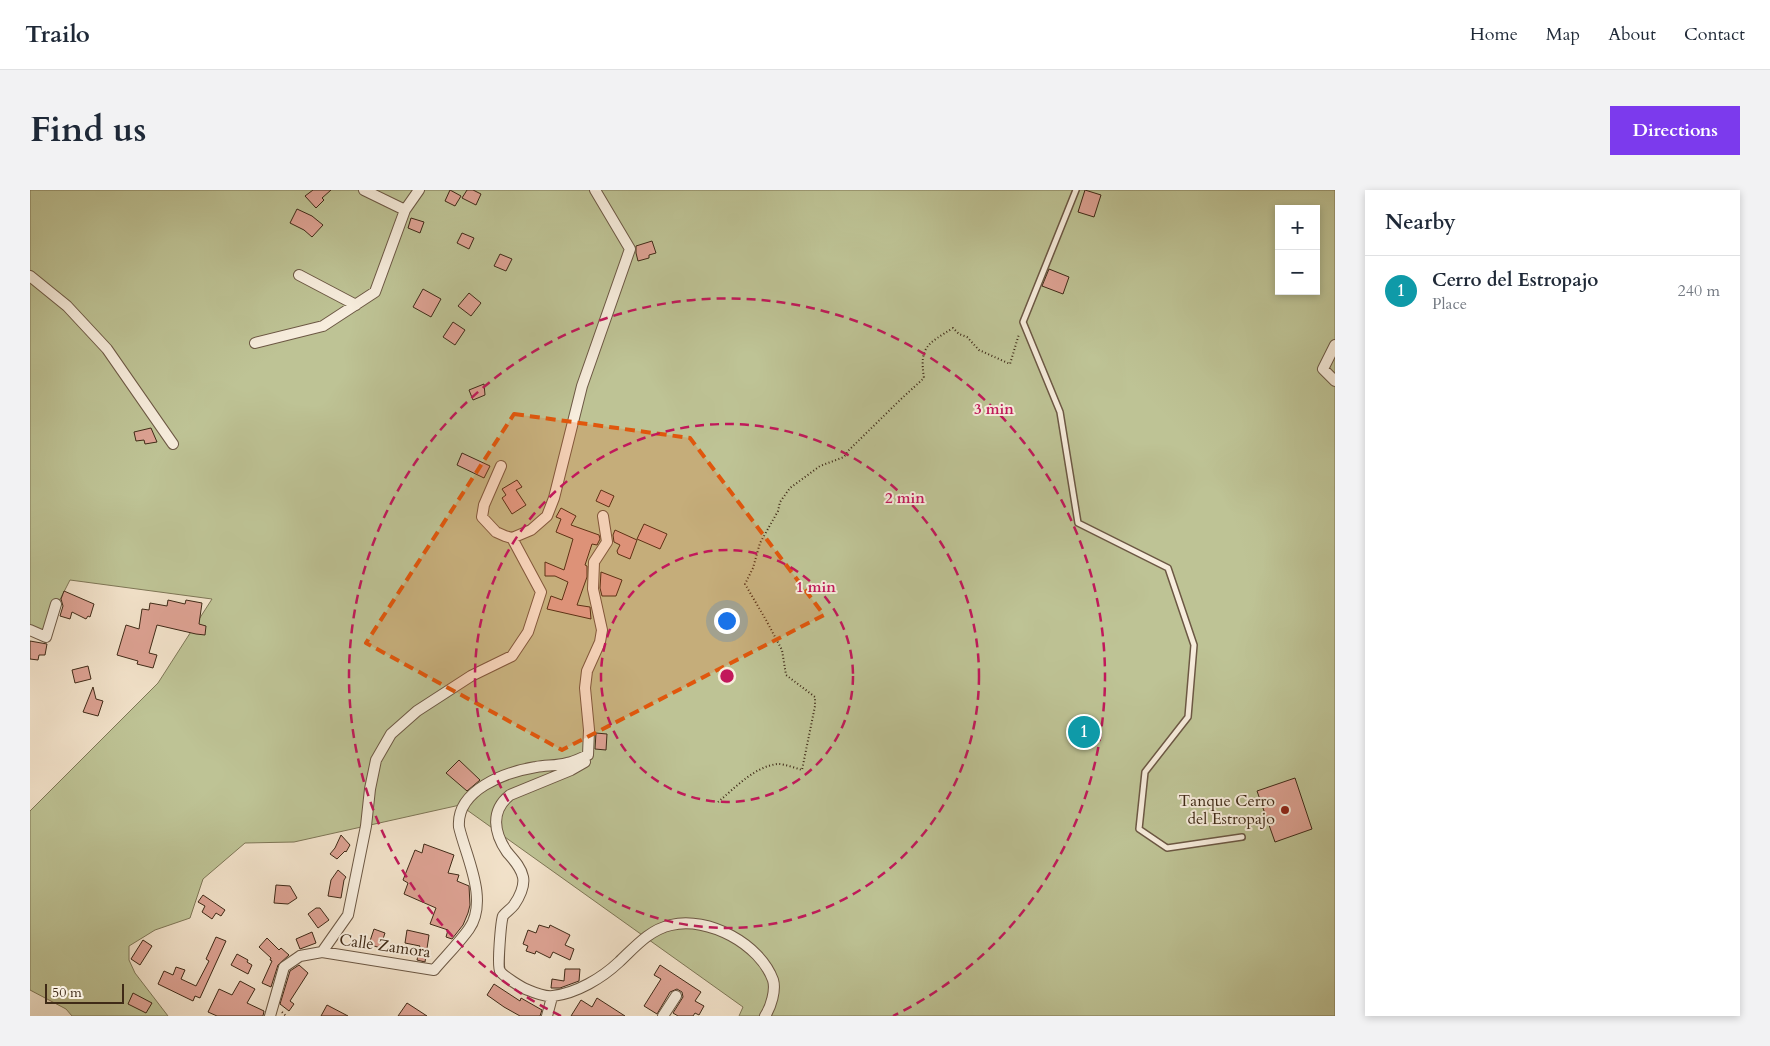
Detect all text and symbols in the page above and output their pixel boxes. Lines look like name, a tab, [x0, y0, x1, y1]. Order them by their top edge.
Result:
text: Trailo	[25, 18, 90, 51]
text: Home	[1470, 22, 1518, 47]
text: Map	[1546, 22, 1580, 47]
text: About	[1608, 22, 1656, 47]
text: Contact	[1684, 22, 1745, 47]
text: Find us	[30, 106, 146, 154]
button: Directions	[1610, 106, 1740, 155]
map controls	[1275, 205, 1320, 295]
button: +	[1275, 205, 1320, 250]
text: Nearby	[1385, 208, 1456, 237]
button: −	[1275, 250, 1320, 295]
text: Cerro del Estropajo	[1432, 267, 1598, 293]
text: 1	[1397, 280, 1405, 302]
text: 240 m	[1678, 280, 1720, 302]
text: Place	[1432, 293, 1467, 315]
text: 3 min	[974, 399, 1014, 419]
text: 2 min	[885, 488, 925, 508]
text: 1 min	[796, 577, 836, 597]
your location	[714, 608, 740, 634]
centre of rings	[718, 667, 736, 685]
pin: 1	[1068, 713, 1100, 751]
place label: Tanque Cerro del Estropajo	[1179, 790, 1275, 830]
marker: Tanque Cerro del Estropajo	[1279, 804, 1291, 816]
street label: Calle Zamora	[338, 929, 432, 963]
scale bar	[45, 981, 124, 1004]
text: 50 m	[52, 983, 82, 1002]

